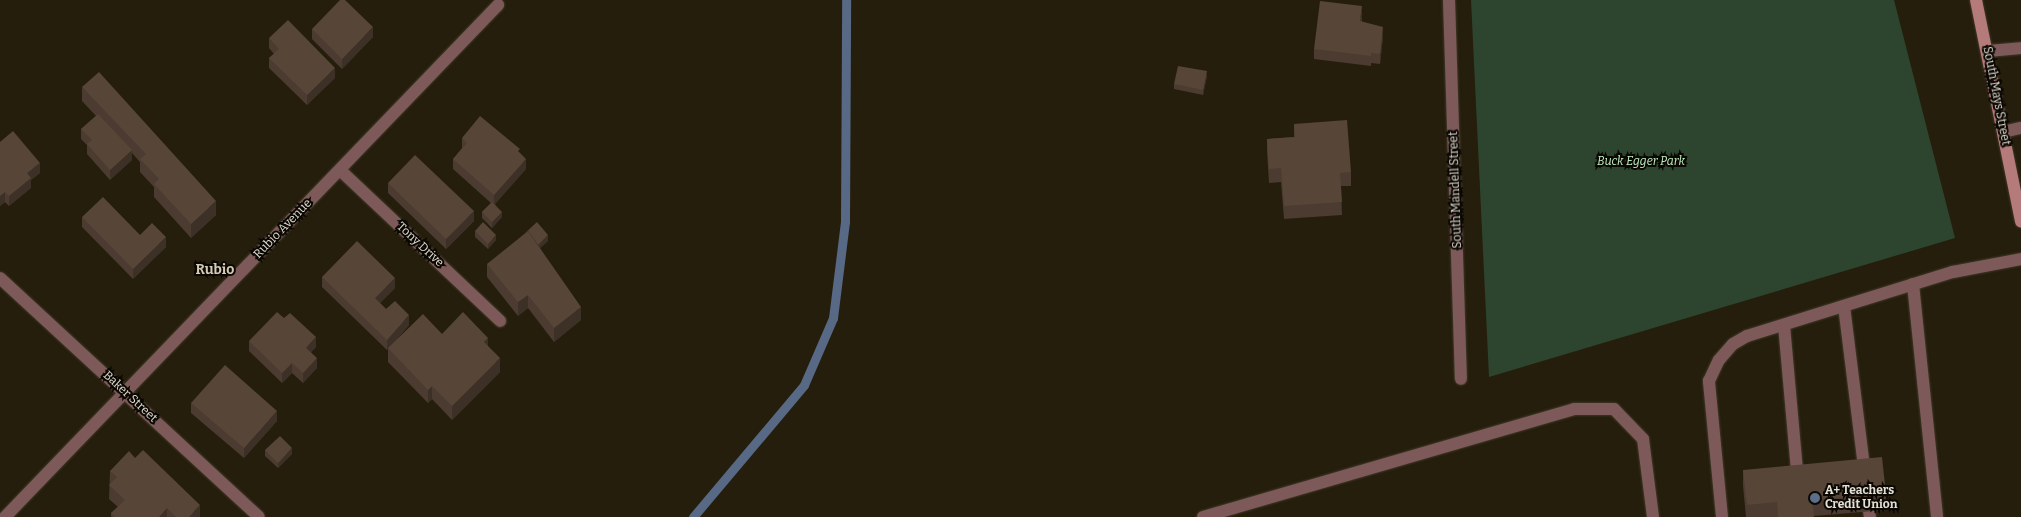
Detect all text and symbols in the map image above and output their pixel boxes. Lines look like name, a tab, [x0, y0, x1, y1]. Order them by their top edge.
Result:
street label: South Mays Street	[1979, 45, 2013, 147]
street label: South Mandell Street	[1447, 131, 1465, 249]
park label: Buck Egger Park	[1597, 155, 1685, 169]
street label: Rubio Avenue	[251, 196, 315, 262]
street label: Tony Drive	[394, 220, 446, 270]
district label: Rubio	[196, 262, 234, 278]
street label: Baker Street	[100, 368, 160, 426]
place label: A+ Teachers Credit Union	[1825, 484, 1897, 512]
marker: A+ Teachers Credit Union	[1809, 492, 1821, 504]

